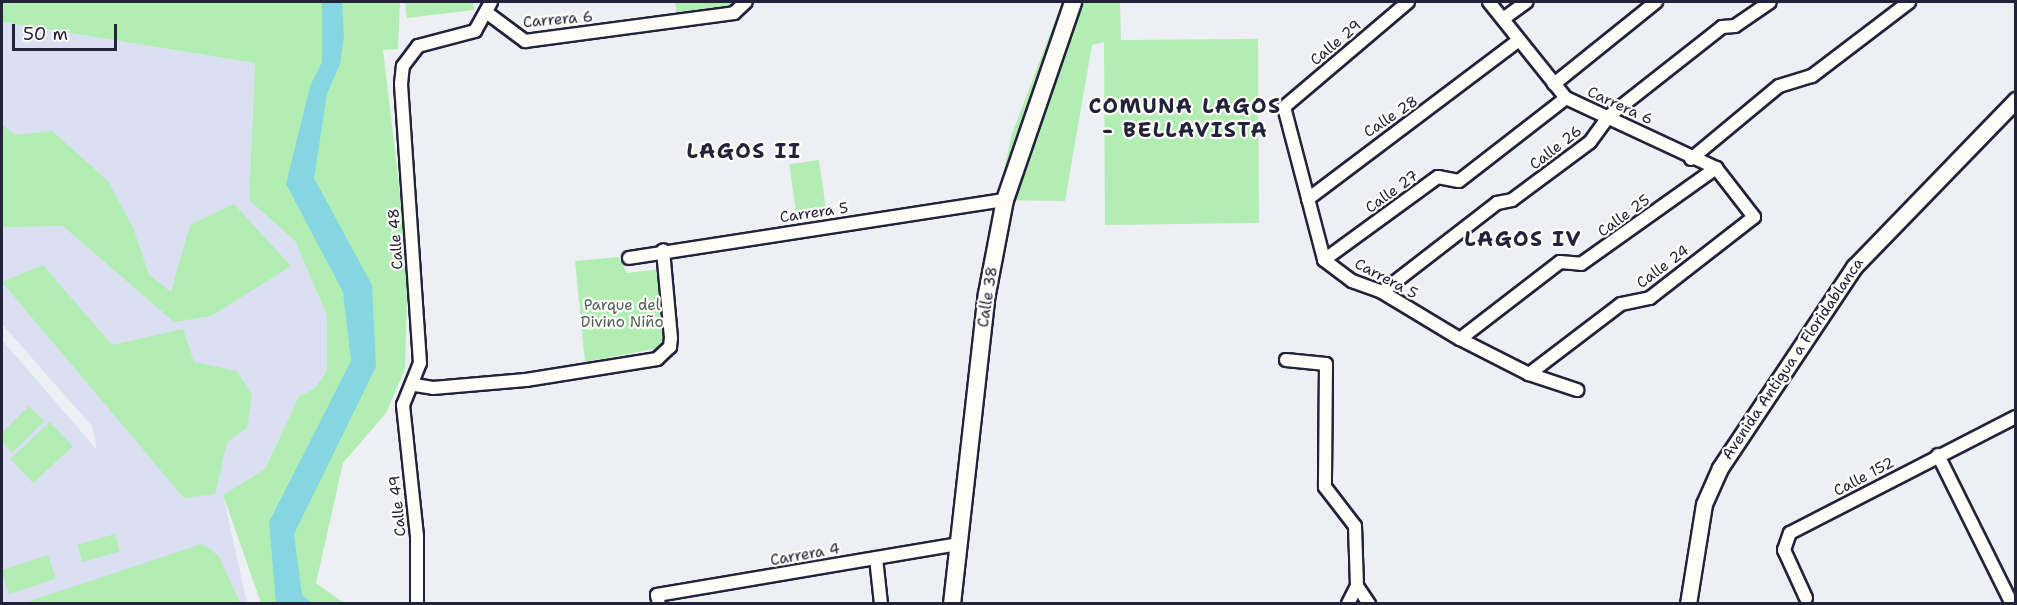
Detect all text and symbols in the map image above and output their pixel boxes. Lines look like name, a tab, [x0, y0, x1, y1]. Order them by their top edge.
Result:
street label: Carrera 6	[522, 8, 594, 32]
scale bar	[15, 12, 120, 50]
street label: Calle 29	[1307, 17, 1365, 69]
text: 50 m	[23, 22, 68, 46]
street label: Carrera 6	[1584, 83, 1656, 129]
street label: Calle 28	[1361, 92, 1421, 142]
district label: COMUNA LAGOS - BELLAVISTA	[1089, 93, 1281, 143]
street label: Calle 26	[1526, 122, 1586, 174]
district label: LAGOS II	[686, 138, 802, 164]
street label: Calle 27	[1362, 167, 1422, 217]
street label: Calle 25	[1594, 191, 1654, 241]
street label: Carrera 5	[779, 199, 849, 227]
street label: Calle 48	[385, 208, 407, 270]
district label: LAGOS IV	[1464, 226, 1582, 252]
street label: Calle 24	[1633, 242, 1693, 292]
street label: Carrera 5	[1351, 255, 1421, 303]
street label: Avenida Antigua a Floridablanca	[1719, 255, 1867, 463]
street label: Calle 38	[974, 265, 1002, 329]
park label: Parque del Divino Niño	[580, 296, 664, 331]
street label: Calle 152	[1831, 454, 1897, 500]
street label: Calle 49	[386, 475, 410, 537]
street label: Carrera 4	[769, 540, 841, 570]

